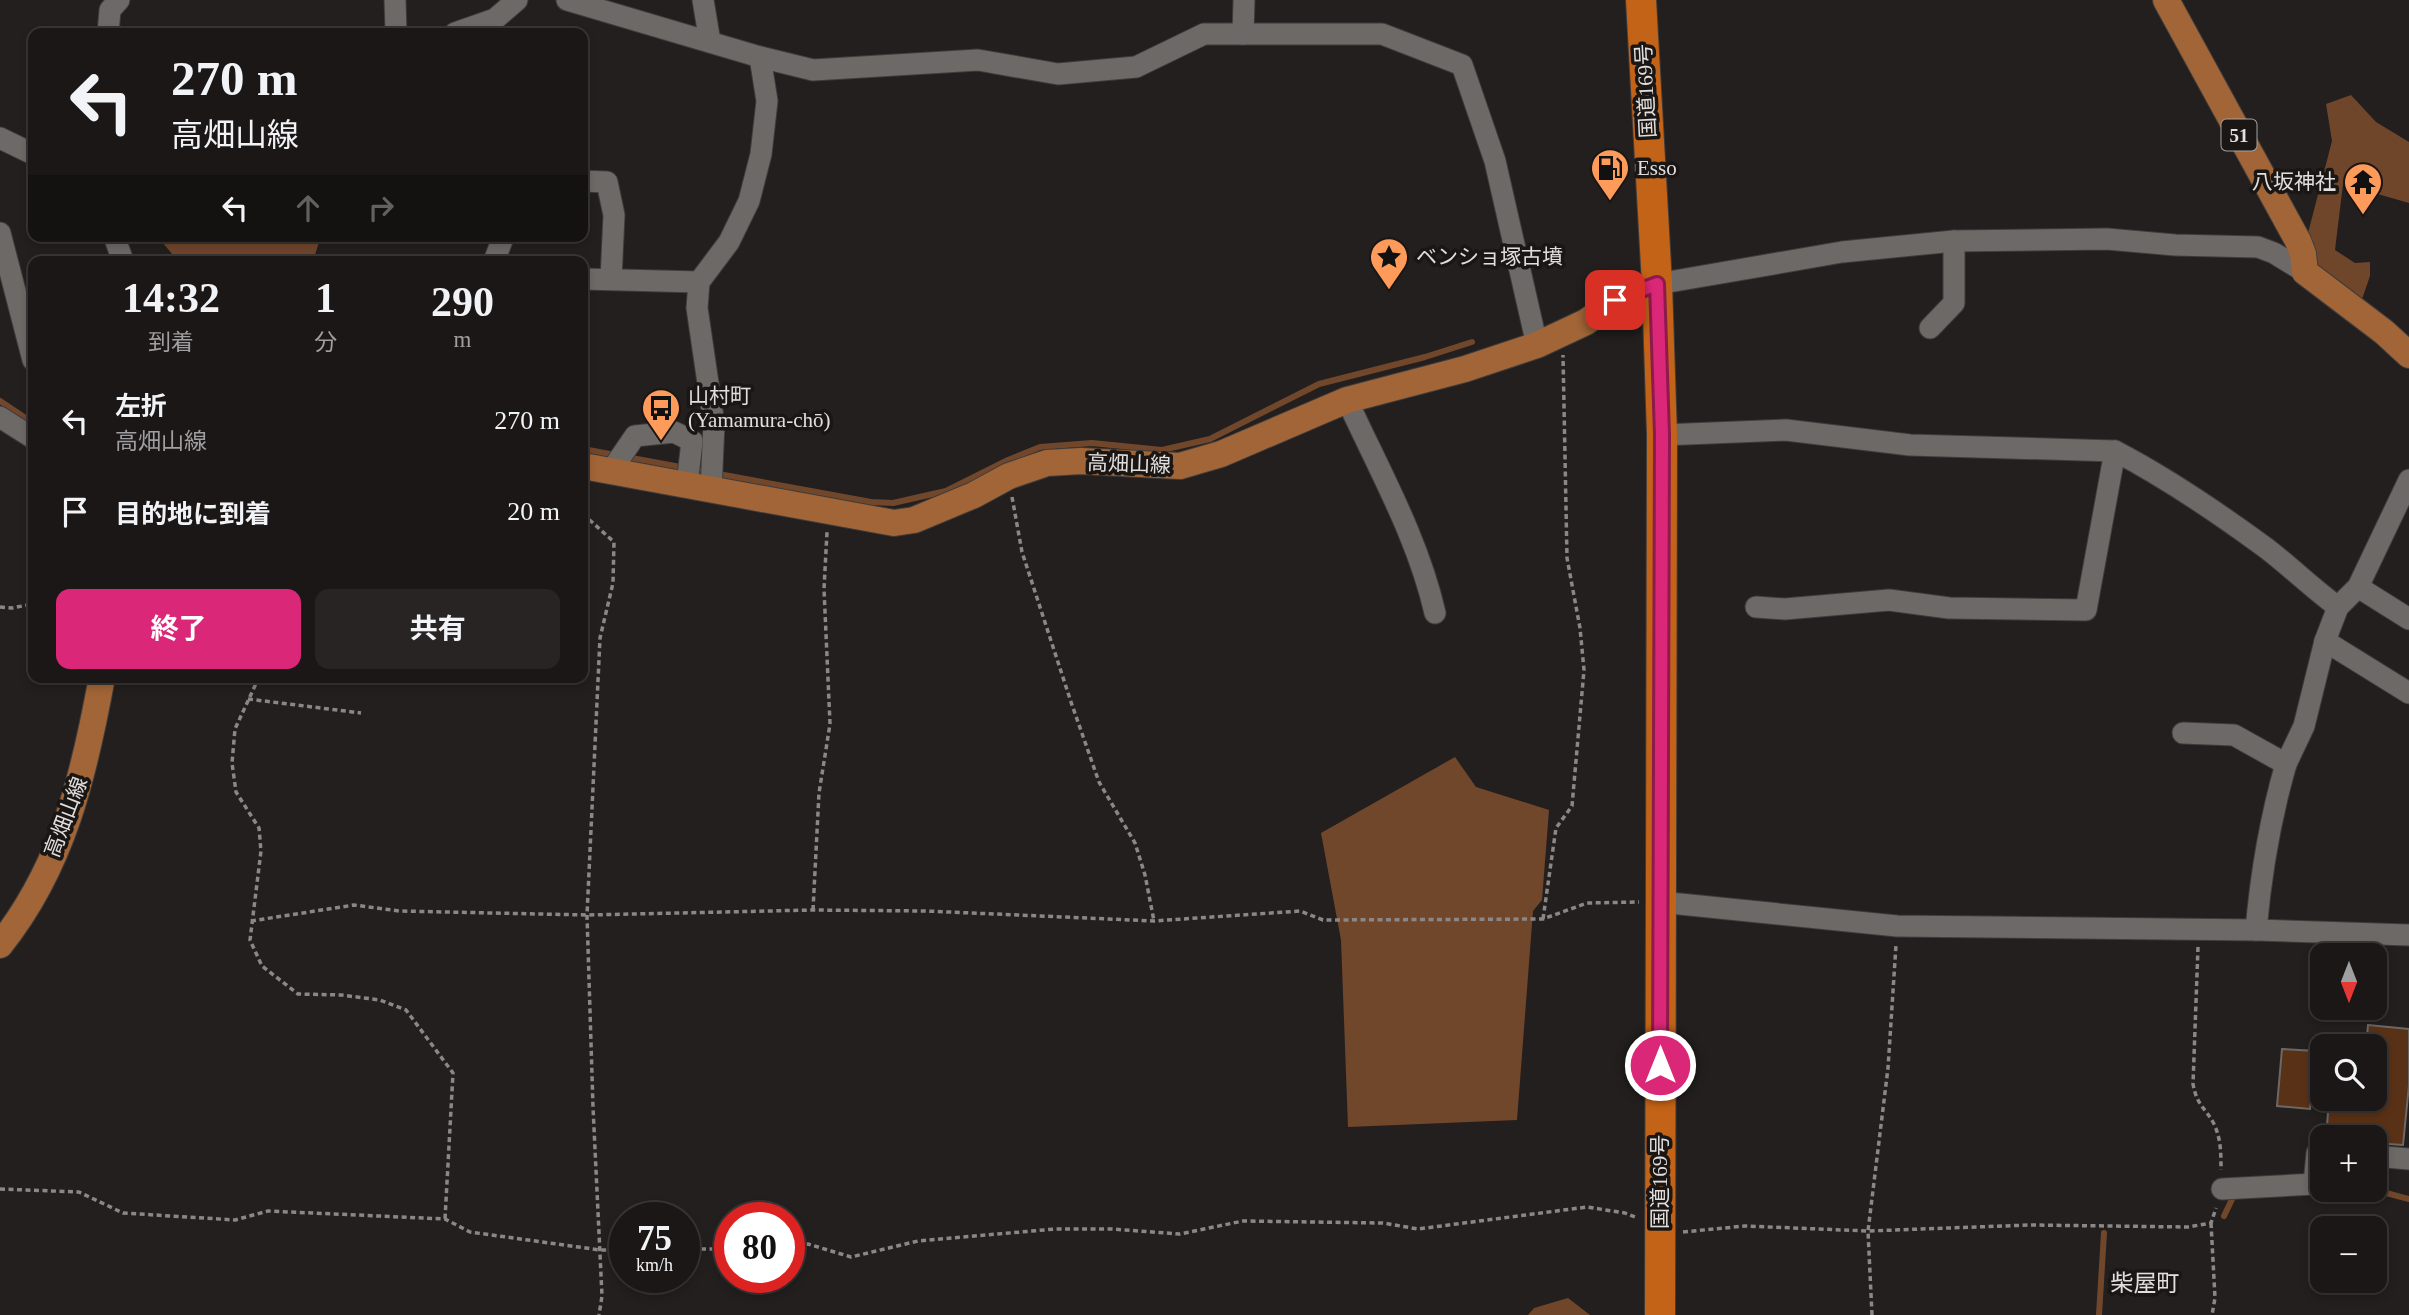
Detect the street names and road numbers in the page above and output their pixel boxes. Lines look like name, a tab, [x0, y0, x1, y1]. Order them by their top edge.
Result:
street label: 国道169号	[1632, 43, 1660, 139]
road number: 51	[2222, 119, 2256, 150]
street label: 高畑山線	[1087, 451, 1171, 477]
street label: 高畑山線	[40, 773, 92, 861]
street label: 国道169号	[1648, 1135, 1672, 1229]

